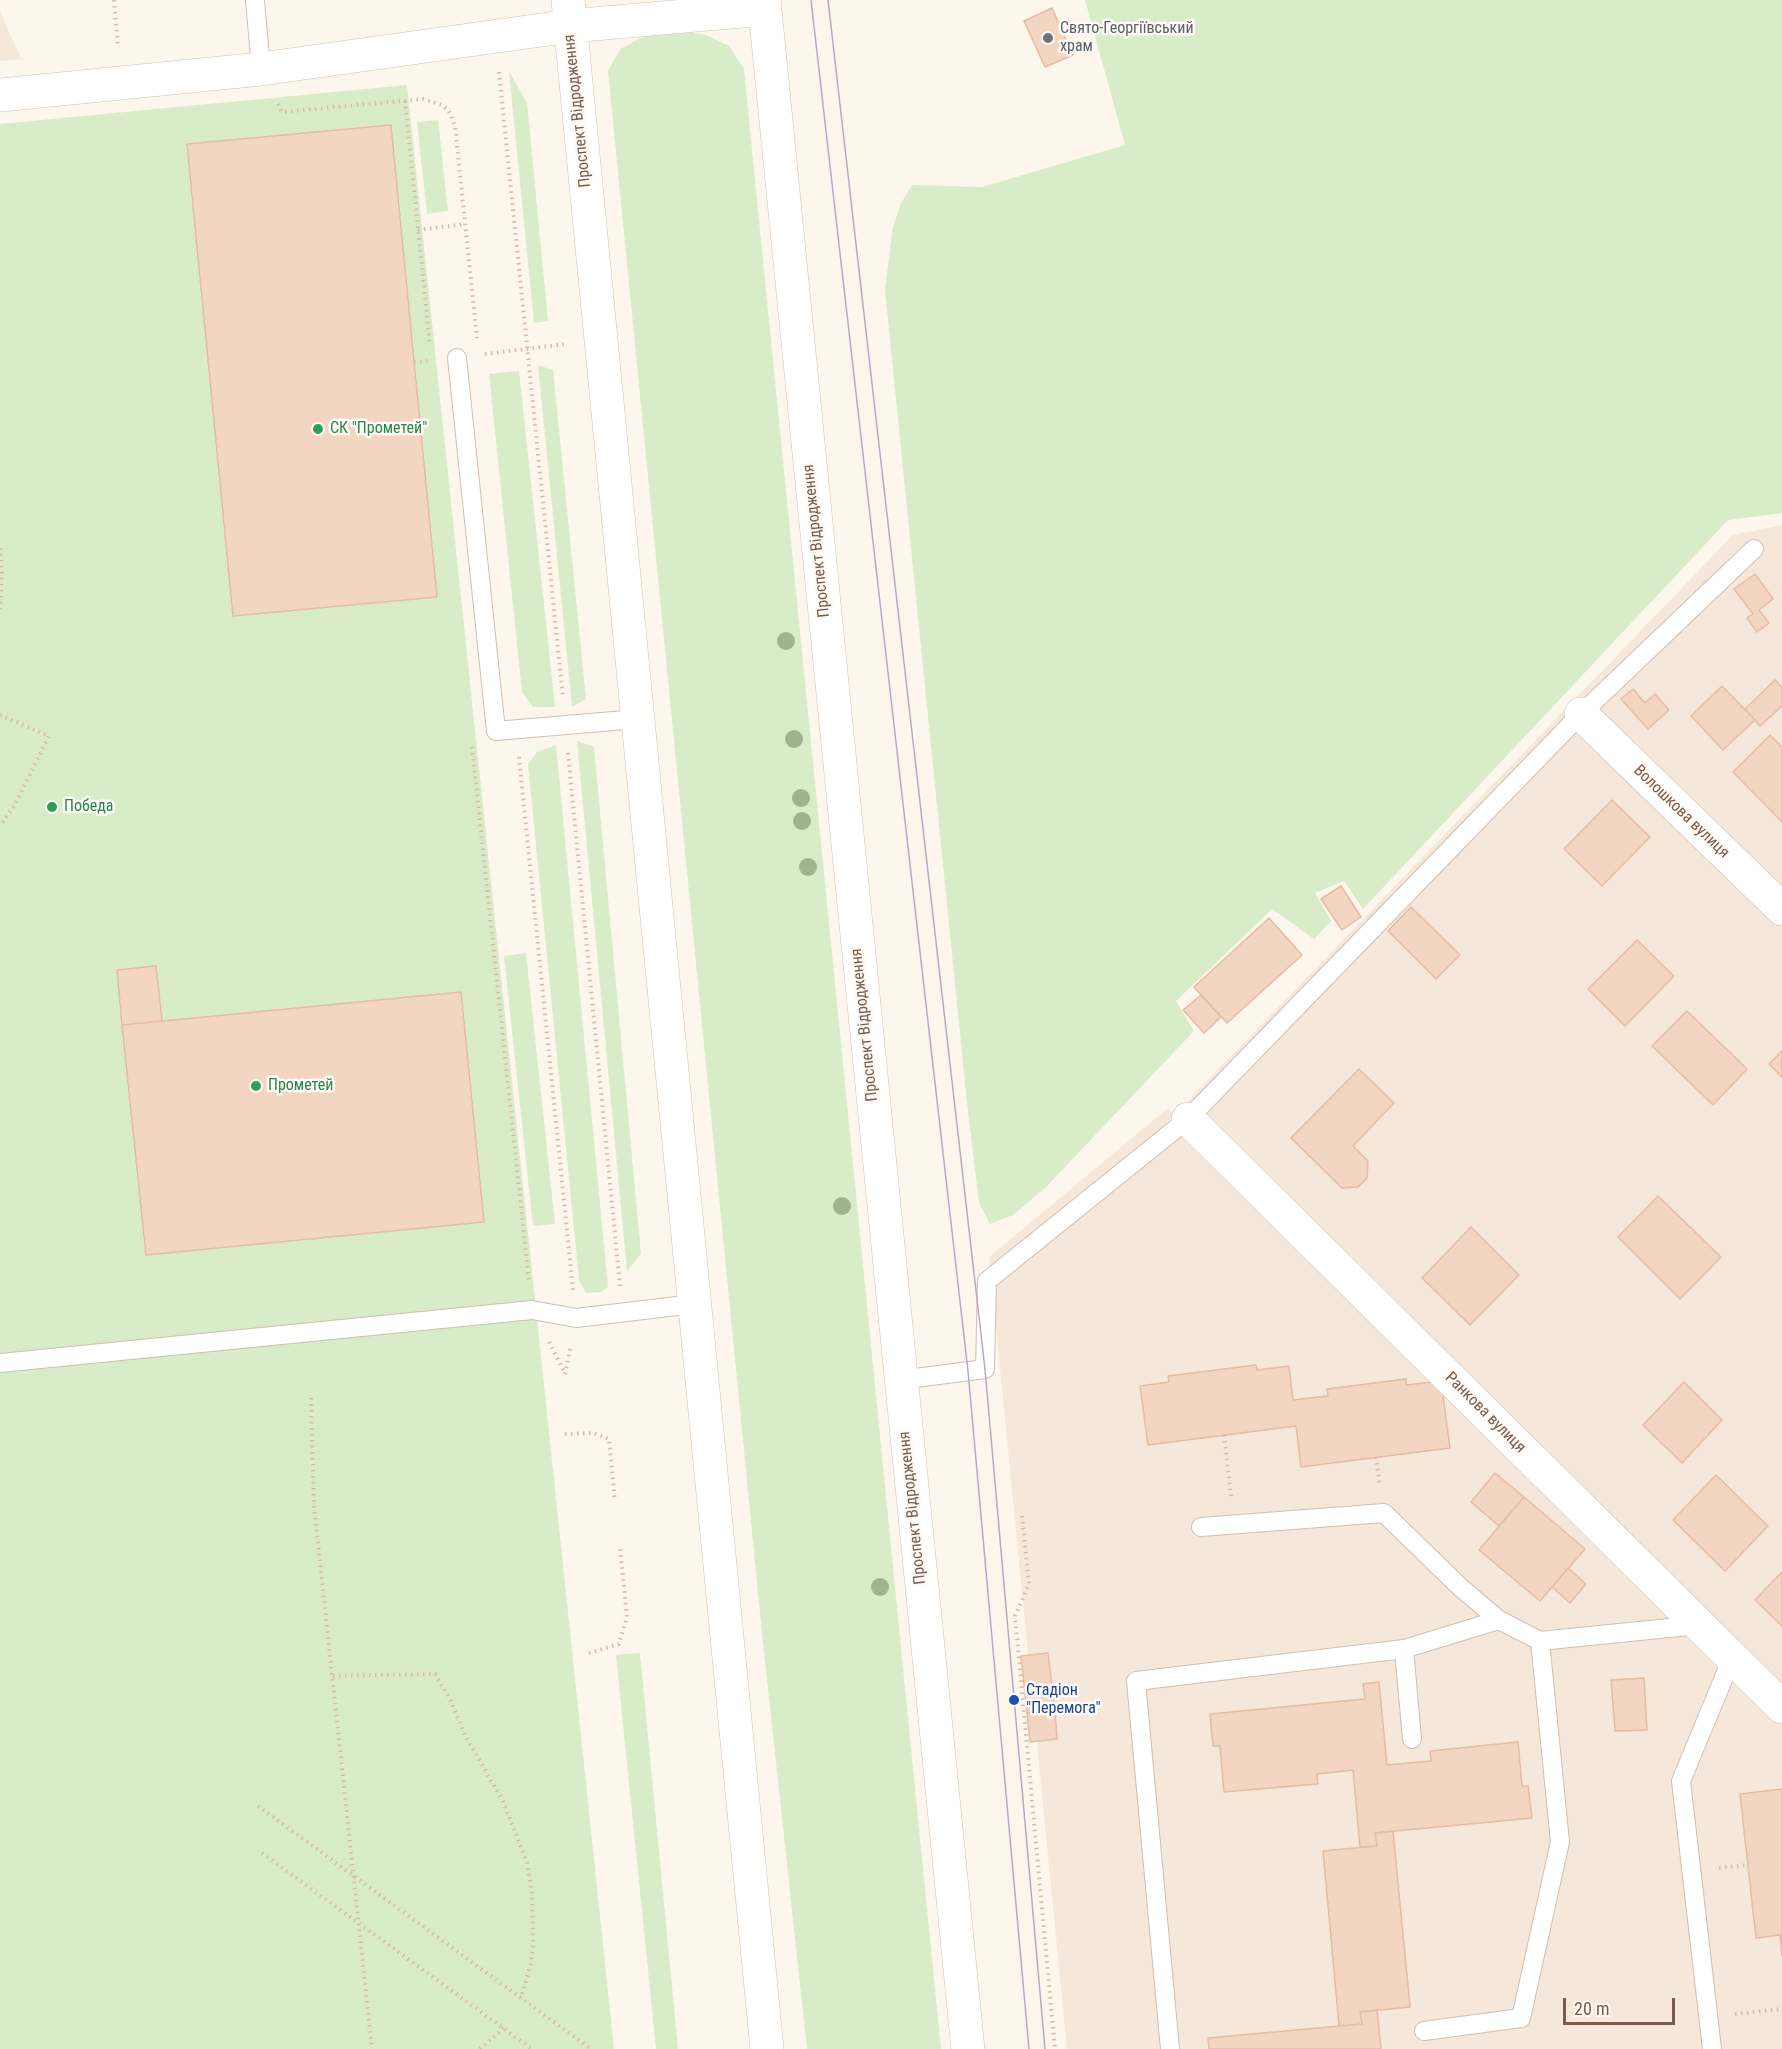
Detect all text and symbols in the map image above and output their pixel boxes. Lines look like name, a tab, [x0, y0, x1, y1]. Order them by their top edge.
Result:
place label: Свято-Георгіївський храм	[1060, 19, 1194, 57]
marker: Свято-Георгіївський храм	[1041, 31, 1055, 45]
street label: Проспект Відродження	[560, 33, 596, 189]
place label: СК "Прометей"	[330, 419, 427, 439]
marker: СК "Прометей"	[311, 422, 325, 436]
street label: Проспект Відродження	[799, 463, 835, 619]
street label: Волошкова вулиця	[1629, 761, 1733, 863]
place label: Победа	[64, 797, 113, 817]
marker: Победа	[45, 800, 59, 814]
street label: Проспект Відродження	[847, 947, 883, 1103]
place label: Прометей	[268, 1076, 333, 1096]
marker: Прометей	[249, 1079, 263, 1093]
street label: Ранкова вулиця	[1441, 1369, 1529, 1457]
street label: Проспект Відродження	[895, 1430, 931, 1586]
place label: Стадіон "Перемога"	[1026, 1681, 1101, 1719]
marker: Стадіон "Перемога"	[1007, 1693, 1021, 1707]
scale bar	[1566, 1986, 1678, 2024]
text: 20 m	[1574, 1998, 1609, 2019]

